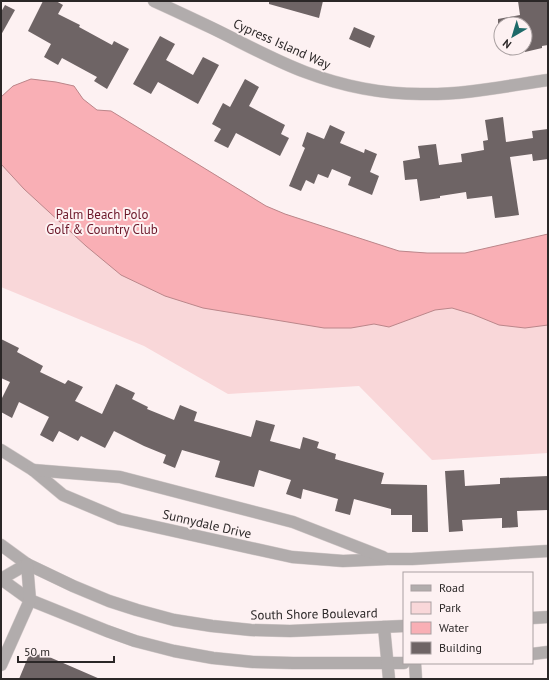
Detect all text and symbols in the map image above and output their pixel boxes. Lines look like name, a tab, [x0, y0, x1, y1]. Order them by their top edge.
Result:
street label: Cypress Island Way	[231, 15, 333, 73]
north arrow	[493, 16, 533, 56]
text: N	[500, 36, 514, 52]
park label: Palm Beach Polo Golf & Country Club	[46, 206, 158, 238]
street label: Sunnydale Drive	[161, 506, 253, 542]
legend	[403, 572, 533, 664]
text: Road	[439, 580, 464, 595]
text: Park	[439, 600, 461, 615]
street label: South Shore Boulevard	[250, 604, 378, 624]
text: Water	[439, 620, 469, 635]
scale bar	[18, 638, 114, 664]
text: Building	[439, 640, 482, 655]
text: 50 m	[24, 644, 50, 659]

